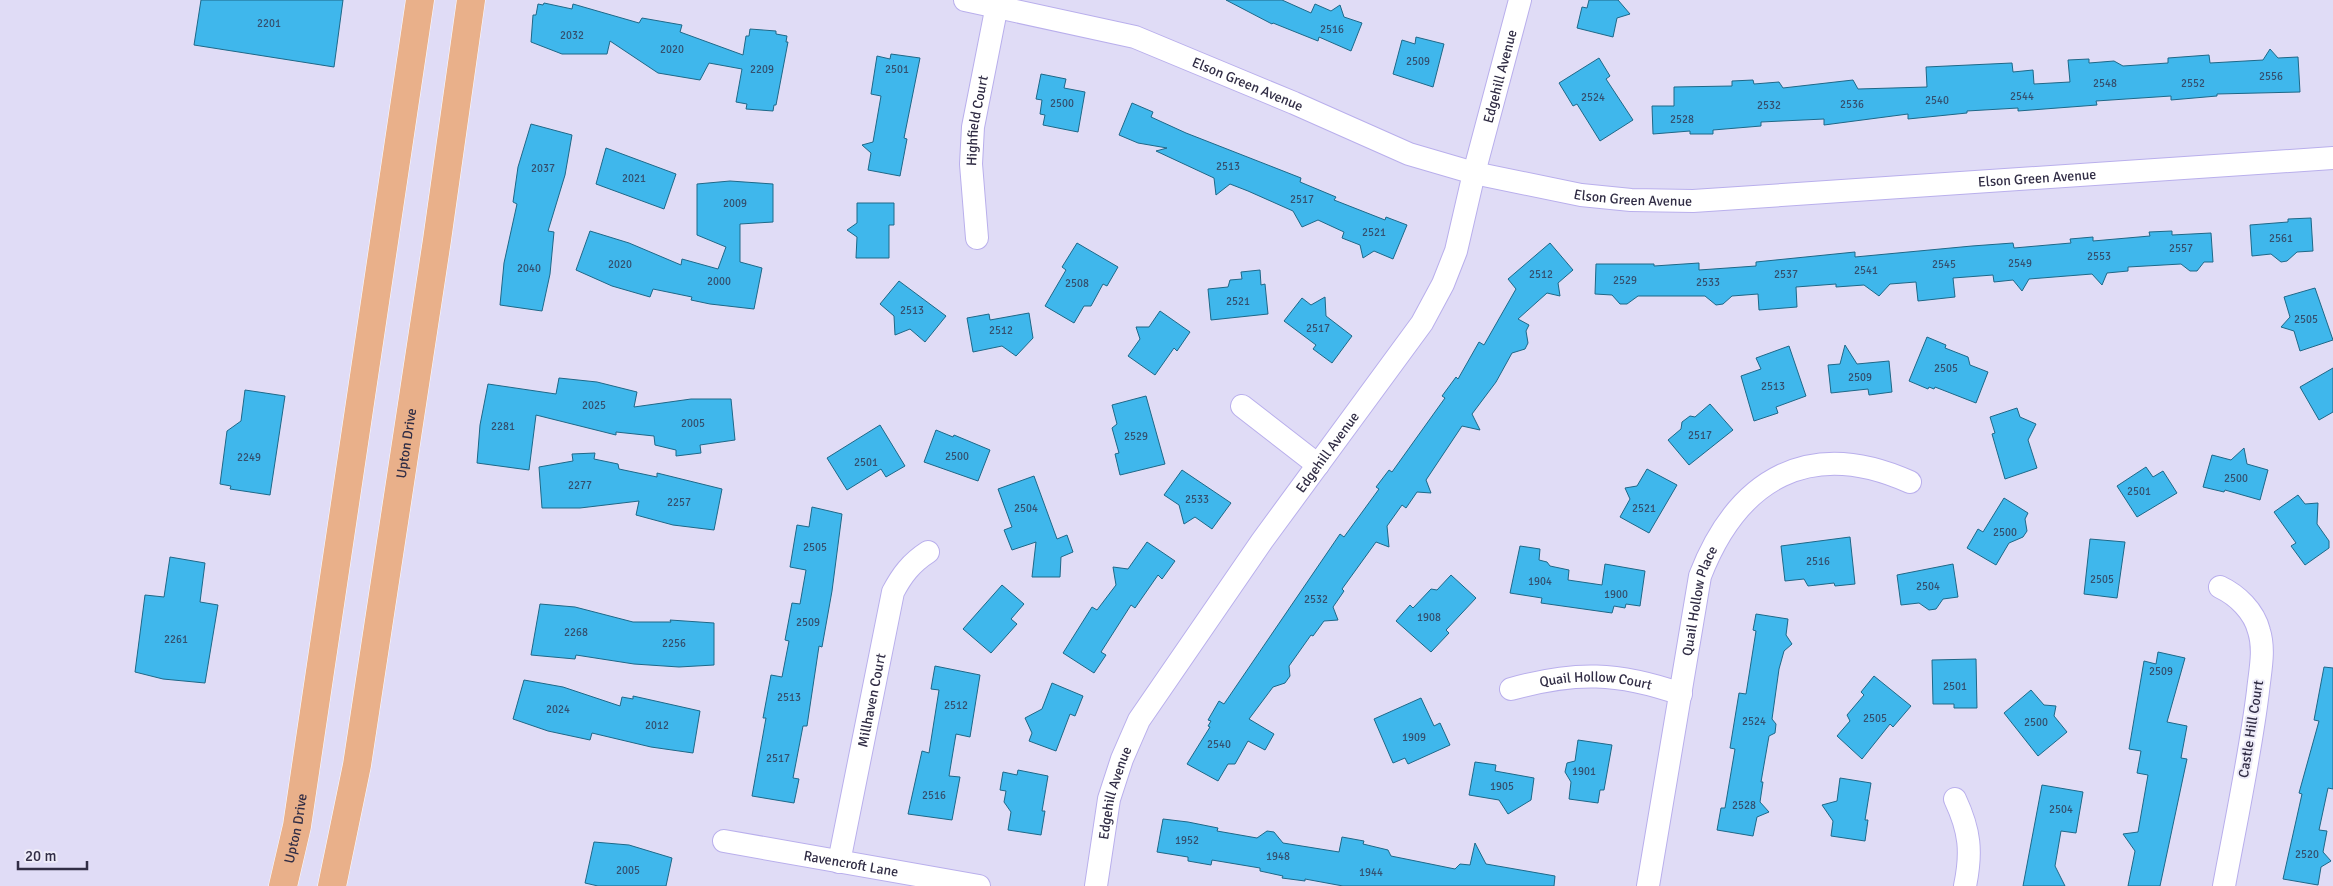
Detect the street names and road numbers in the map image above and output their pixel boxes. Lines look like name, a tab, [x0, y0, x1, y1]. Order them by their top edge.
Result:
street label: Edgehill Avenue	[1479, 28, 1520, 125]
street label: Elson Green Avenue	[1190, 53, 1306, 115]
street label: Highfield Court	[962, 74, 992, 167]
street label: Elson Green Avenue	[1977, 165, 2097, 190]
street label: Elson Green Avenue	[1572, 185, 1692, 209]
street label: Upton Drive	[392, 407, 420, 480]
street label: Edgehill Avenue	[1292, 408, 1362, 496]
street label: Quail Hollow Place	[1678, 543, 1721, 657]
street label: Millhaven Court	[854, 652, 889, 749]
street label: Quail Hollow Court	[1538, 668, 1654, 693]
street label: Castle Hill Court	[2235, 679, 2267, 779]
street label: Edgehill Avenue	[1095, 744, 1135, 841]
street label: Upton Drive	[280, 792, 310, 865]
street label: Ravencroft Lane	[802, 847, 900, 880]

